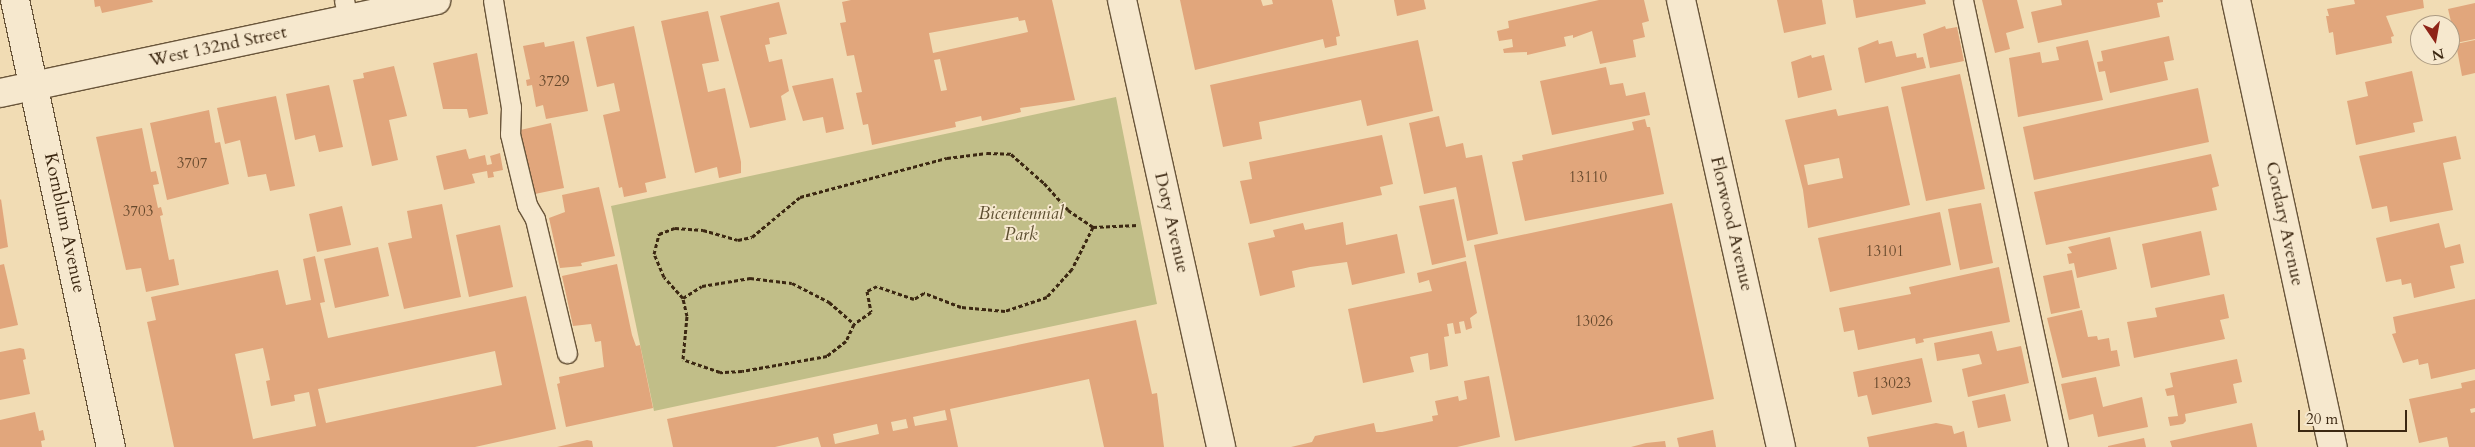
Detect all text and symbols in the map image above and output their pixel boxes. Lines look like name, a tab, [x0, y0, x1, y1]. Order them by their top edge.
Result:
north arrow	[2410, 15, 2460, 65]
street label: West 132nd Street	[147, 22, 289, 72]
text: N	[2430, 44, 2446, 65]
house number: 3729	[539, 73, 569, 91]
street label: Kornblum Avenue	[39, 151, 89, 295]
street label: Florwood Avenue	[1705, 154, 1757, 294]
house number: 3707	[177, 155, 207, 173]
street label: Cordary Avenue	[2260, 160, 2308, 288]
house number: 13110	[1569, 169, 1607, 187]
street label: Doty Avenue	[1149, 171, 1193, 275]
house number: 3703	[123, 203, 153, 221]
park label: Bicentennial Park	[978, 204, 1064, 246]
house number: 13101	[1866, 243, 1904, 261]
house number: 13026	[1575, 313, 1613, 331]
house number: 13023	[1873, 375, 1911, 393]
scale bar	[2300, 400, 2409, 432]
text: 20 m	[2306, 409, 2338, 429]

